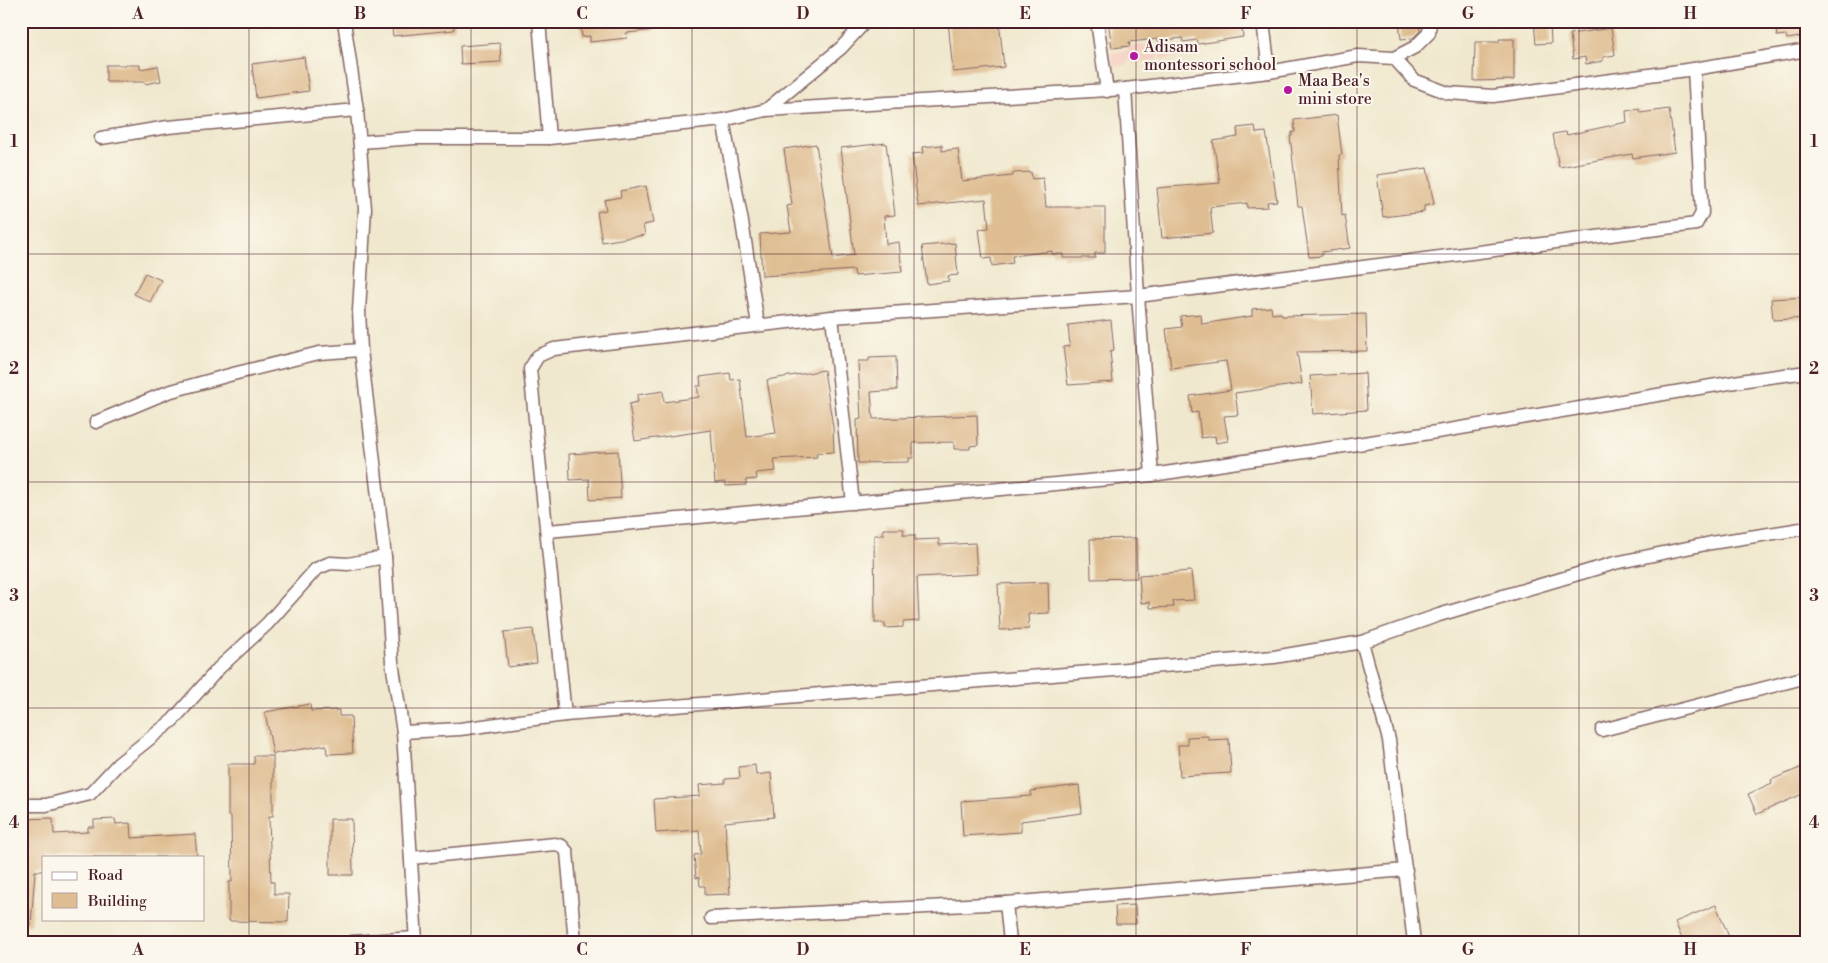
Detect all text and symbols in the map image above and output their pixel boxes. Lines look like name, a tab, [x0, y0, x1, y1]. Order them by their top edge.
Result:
text: A	[131, 4, 144, 24]
text: B	[354, 4, 366, 24]
text: C	[576, 4, 588, 24]
text: D	[797, 4, 810, 24]
text: E	[1019, 4, 1031, 24]
text: F	[1240, 4, 1252, 24]
text: G	[1462, 4, 1475, 24]
text: H	[1683, 4, 1697, 24]
place label: Adisam montessori school	[1143, 37, 1276, 75]
marker: Adisam montessori school	[1128, 50, 1140, 62]
place label: Maa Bea's mini store	[1298, 71, 1372, 109]
marker: Maa Bea's mini store	[1282, 84, 1294, 96]
text: 1	[10, 132, 18, 152]
text: 1	[1810, 132, 1818, 152]
text: 2	[9, 359, 19, 379]
text: 2	[1809, 359, 1819, 379]
text: 3	[9, 586, 19, 606]
text: 3	[1809, 586, 1819, 606]
text: 4	[9, 813, 20, 833]
text: 4	[1809, 813, 1820, 833]
legend	[42, 856, 205, 920]
text: Road	[88, 866, 123, 885]
text: Building	[87, 892, 147, 911]
text: A	[131, 940, 144, 960]
text: B	[354, 940, 366, 960]
text: C	[576, 940, 588, 960]
text: D	[797, 940, 810, 960]
text: E	[1019, 940, 1031, 960]
text: F	[1240, 940, 1252, 960]
text: G	[1462, 940, 1475, 960]
text: H	[1683, 940, 1697, 960]

